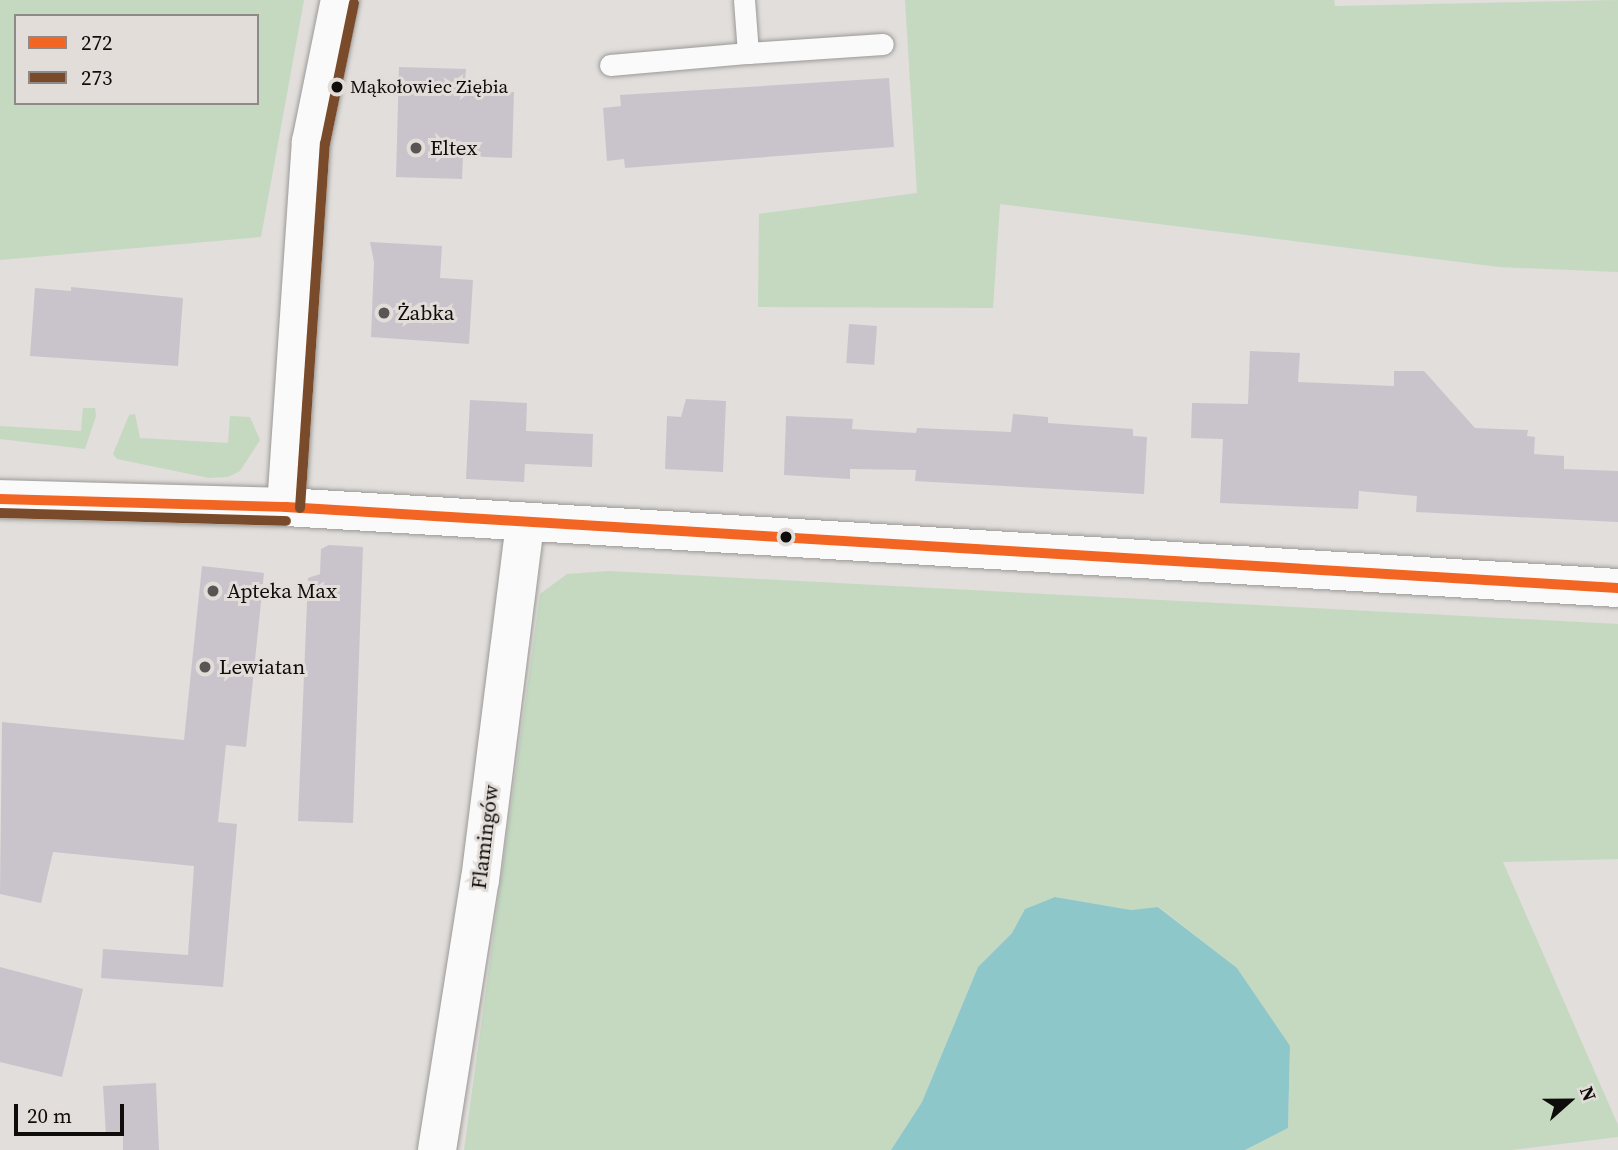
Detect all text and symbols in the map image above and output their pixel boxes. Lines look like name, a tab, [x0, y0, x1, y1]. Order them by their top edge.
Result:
legend	[14, 14, 259, 105]
text: 272	[81, 28, 113, 57]
text: 273	[81, 63, 113, 92]
place label: Mąkołowiec Ziębia	[350, 76, 508, 98]
marker: Mąkołowiec Ziębia	[330, 80, 344, 94]
place label: Eltex	[430, 135, 478, 161]
marker: Eltex	[408, 140, 424, 156]
place label: Żabka	[398, 300, 454, 326]
marker: Żabka	[376, 305, 392, 321]
unlabelled marker	[779, 530, 793, 544]
place label: Apteka Max	[227, 578, 337, 604]
marker: Apteka Max	[205, 583, 221, 599]
place label: Lewiatan	[219, 654, 305, 680]
marker: Lewiatan	[197, 659, 213, 675]
street label: Flamingów	[466, 783, 504, 891]
north arrow	[1534, 1066, 1604, 1136]
text: N	[1574, 1082, 1603, 1105]
scale bar	[18, 1090, 128, 1134]
text: 20 m	[27, 1101, 72, 1130]

